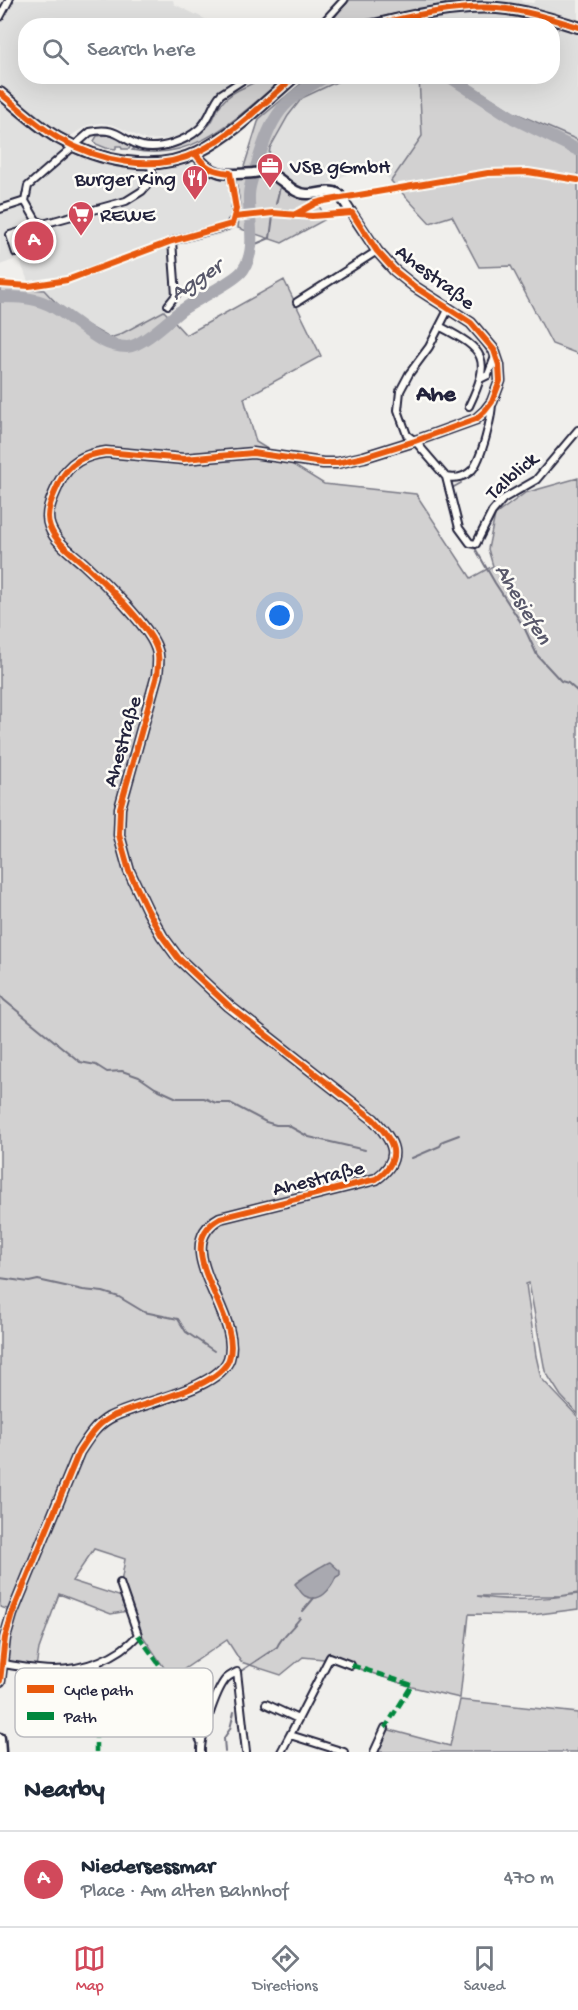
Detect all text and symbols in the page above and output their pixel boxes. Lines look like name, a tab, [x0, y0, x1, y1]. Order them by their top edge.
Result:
search box	[18, 18, 560, 84]
icon: search	[39, 35, 72, 68]
text: Search here	[87, 38, 195, 64]
office icon: VSB gGmbH	[255, 151, 285, 189]
place label: VSB gGmbH	[289, 157, 391, 182]
restaurant icon: Burger King	[180, 163, 210, 201]
place label: Burger King	[74, 169, 176, 194]
supermarket icon: REWE	[66, 199, 96, 237]
place label: REWE	[100, 205, 156, 230]
pin: A	[15, 218, 54, 264]
street label: Ahestraße	[389, 241, 480, 318]
water label: Agger	[166, 253, 232, 308]
district label: Ahe	[415, 381, 457, 410]
street label: Talblick	[481, 446, 547, 508]
water label: Ahesiefen	[488, 560, 556, 650]
your location	[265, 601, 294, 630]
street label: Ahestraße	[99, 692, 150, 790]
street label: Ahestraße	[270, 1157, 368, 1204]
legend	[15, 1668, 213, 1737]
text: Cycle path	[64, 1683, 134, 1702]
text: Path	[63, 1710, 97, 1729]
text: Nearby	[24, 1776, 105, 1807]
text: Niedersessmar	[81, 1855, 215, 1881]
text: A	[38, 1868, 49, 1891]
text: 470 m	[504, 1868, 554, 1891]
text: Place · Am alten Bahnhof	[81, 1881, 288, 1904]
tab: Map	[73, 1942, 106, 1997]
tab: Directions	[252, 1942, 318, 1997]
tab: Saved	[464, 1942, 505, 1997]

